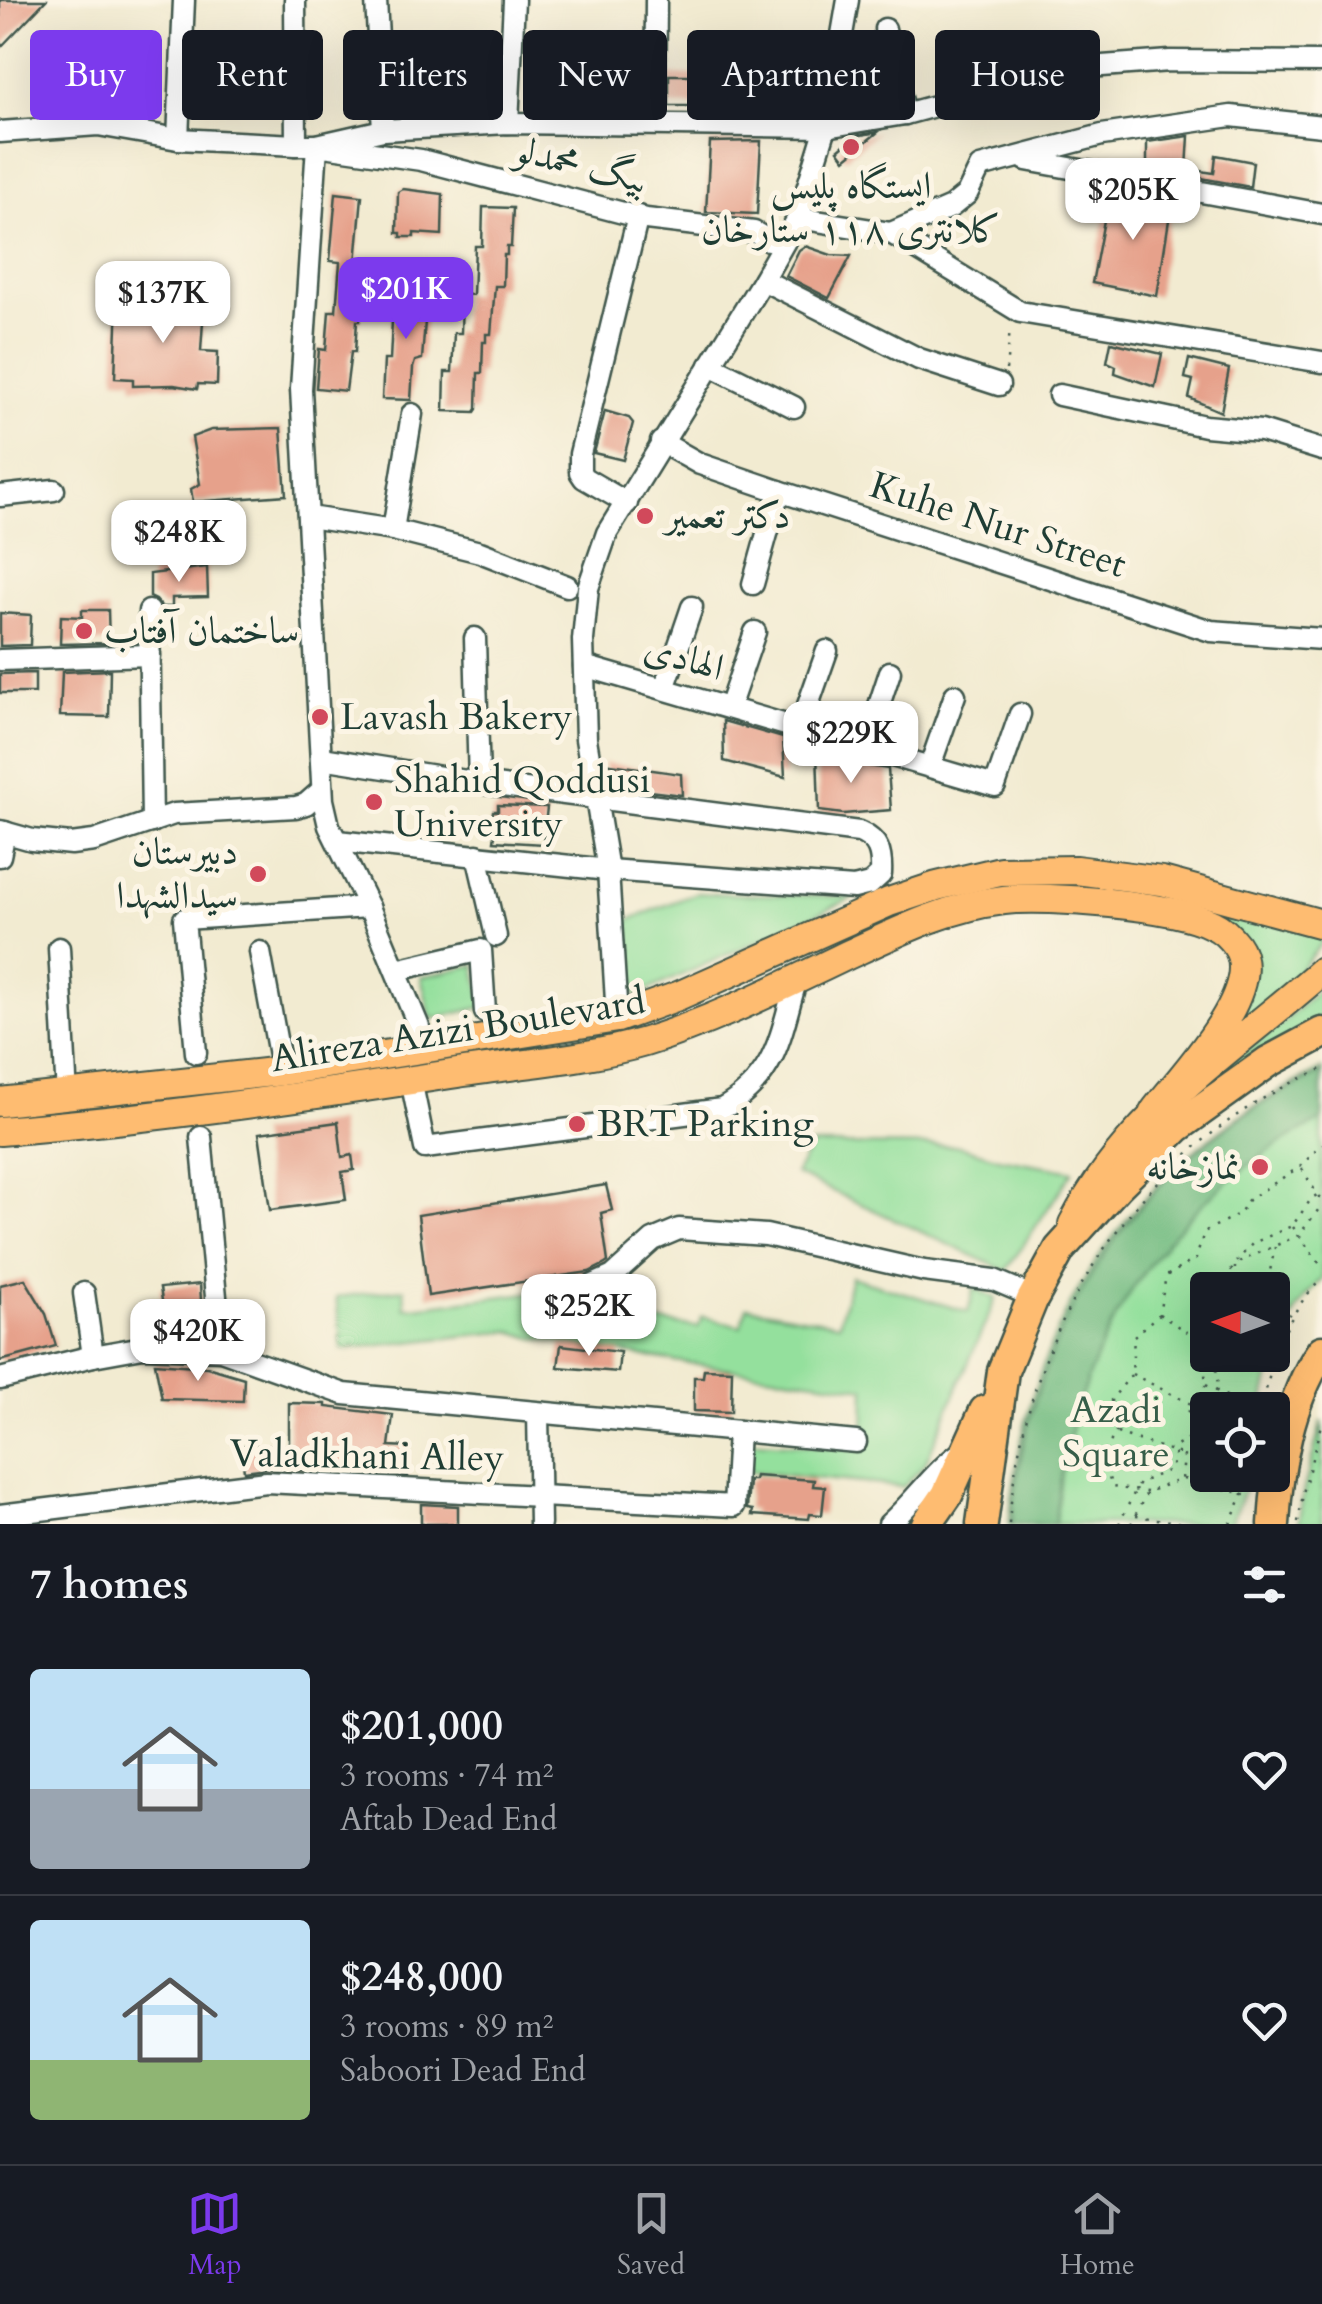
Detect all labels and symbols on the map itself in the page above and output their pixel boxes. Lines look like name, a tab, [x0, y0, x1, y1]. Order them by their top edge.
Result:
street label: بیگ محمدلو	[507, 123, 652, 206]
marker: ایستگاه پلیس کلانتری ۱۱۸ ستارخان	[840, 136, 862, 158]
pin: $205K	[1063, 158, 1203, 243]
place label: ایستگاه پلیس کلانتری ۱۱۸ ستارخان	[701, 160, 1001, 256]
pin: $201K	[336, 257, 476, 342]
pin: $137K	[93, 261, 233, 346]
street label: Kuhe Nur Street	[863, 459, 1133, 591]
place label: دکتر تعمیر	[661, 490, 790, 542]
pin: $248K	[109, 500, 249, 585]
marker: دکتر تعمیر	[634, 505, 656, 527]
place label: ساختمان آفتاب	[104, 605, 299, 657]
marker: ساختمان آفتاب	[73, 620, 95, 642]
street label: الهادی	[638, 622, 730, 694]
place label: Lavash Bakery	[340, 691, 573, 743]
pin: $229K	[781, 701, 921, 786]
marker: Lavash Bakery	[309, 706, 331, 728]
place label: Shahid Qoddusi University	[394, 754, 650, 850]
marker: Shahid Qoddusi University	[363, 791, 385, 813]
place label: دبيرستان سیدالشهدا	[116, 826, 238, 922]
marker: دبيرستان سیدالشهدا	[247, 863, 269, 885]
street label: Alireza Azizi Boulevard	[267, 975, 649, 1085]
place label: BRT Parking	[597, 1098, 815, 1150]
marker: BRT Parking	[566, 1113, 588, 1135]
place label: نمازخانه	[1146, 1141, 1240, 1193]
marker: نمازخانه	[1249, 1156, 1271, 1178]
north arrow	[1190, 1272, 1290, 1372]
pin: $252K	[519, 1274, 659, 1359]
pin: $420K	[128, 1299, 268, 1384]
park label: Azadi Square	[1062, 1384, 1170, 1480]
street label: Valadkhani Alley	[229, 1428, 505, 1484]

